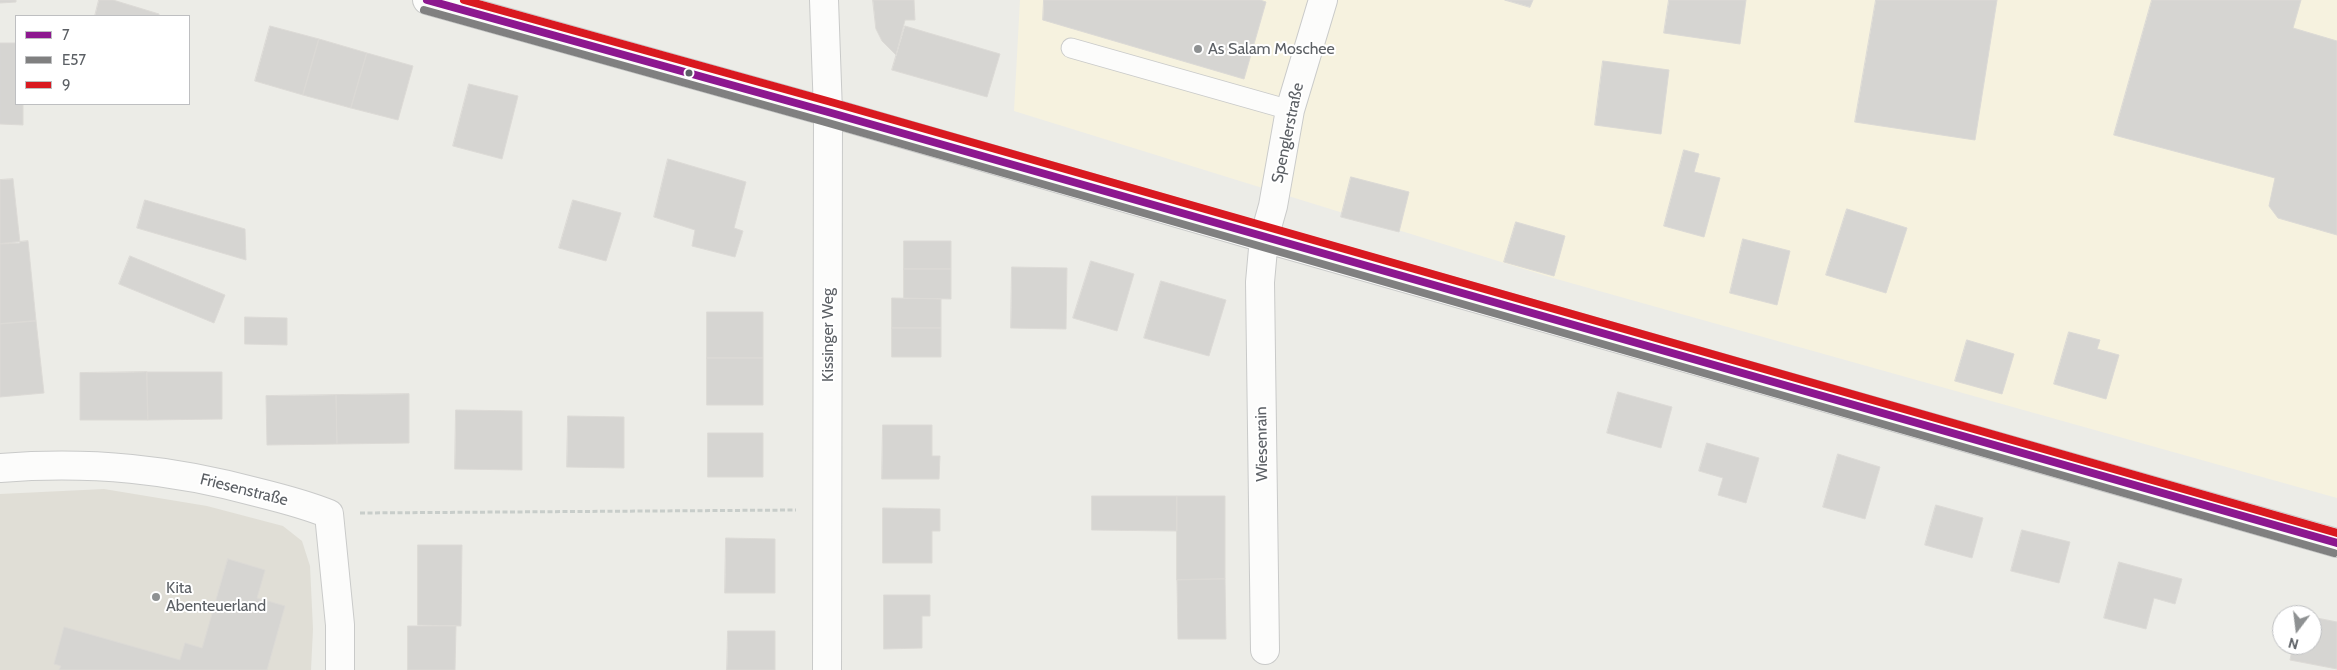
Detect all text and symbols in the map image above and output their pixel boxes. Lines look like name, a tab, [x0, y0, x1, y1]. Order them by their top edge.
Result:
legend	[15, 15, 190, 105]
text: 7	[62, 26, 70, 44]
place label: As Salam Moschee	[1208, 39, 1335, 59]
marker: As Salam Moschee	[1192, 43, 1204, 55]
text: E57	[62, 51, 86, 69]
unlabelled marker	[684, 68, 694, 78]
text: 9	[62, 76, 71, 94]
street label: Spenglerstraße	[1268, 81, 1308, 185]
street label: Kissinger Weg	[818, 288, 838, 382]
street label: Wiesenrain	[1252, 406, 1272, 482]
street label: Friesenstraße	[198, 470, 290, 510]
place label: Kita Abenteuerland	[166, 578, 266, 616]
marker: Kita Abenteuerland	[150, 591, 162, 603]
north arrow	[2272, 605, 2322, 655]
text: N	[2286, 634, 2300, 653]

